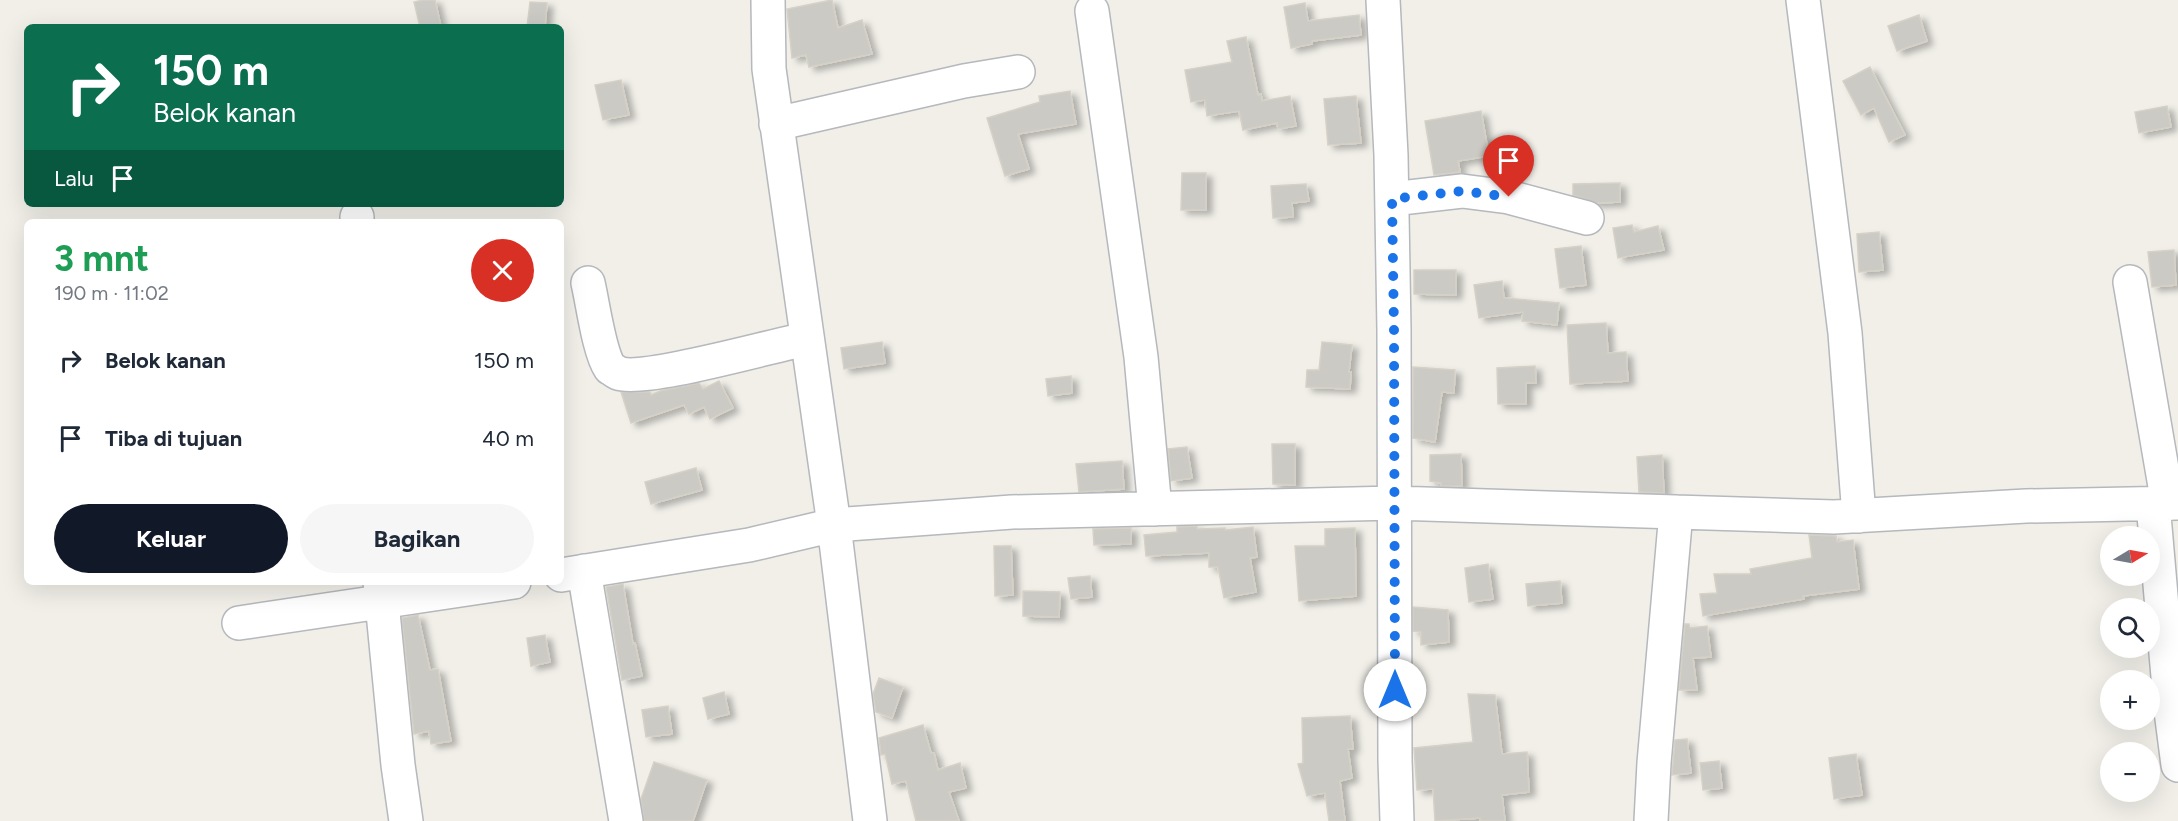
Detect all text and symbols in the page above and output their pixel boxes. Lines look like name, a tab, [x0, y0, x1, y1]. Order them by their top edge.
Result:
text: 150 m	[153, 45, 269, 96]
icon: right	[54, 48, 132, 126]
text: Belok kanan	[153, 96, 296, 129]
pin	[1483, 135, 1534, 197]
icon: arrive	[1492, 144, 1525, 177]
icon: arrive	[106, 162, 139, 195]
text: Lalu	[54, 165, 94, 192]
text: 3 mnt	[54, 237, 149, 280]
button: close	[471, 239, 534, 302]
text: 190 m · 11:02	[54, 281, 169, 305]
icon: right	[54, 344, 87, 377]
text: Belok kanan	[105, 347, 226, 374]
text: 150 m	[474, 347, 534, 374]
icon: arrive	[54, 422, 87, 455]
text: Tiba di tujuan	[105, 425, 242, 452]
text: 40 m	[482, 425, 534, 452]
button: Keluar	[54, 504, 288, 573]
button: Bagikan	[300, 504, 534, 573]
north arrow	[2100, 526, 2160, 586]
map controls	[2100, 526, 2160, 802]
button: search	[2100, 598, 2160, 658]
position arrow	[1363, 658, 1427, 722]
button: +	[2100, 670, 2160, 730]
button: −	[2100, 742, 2160, 802]

